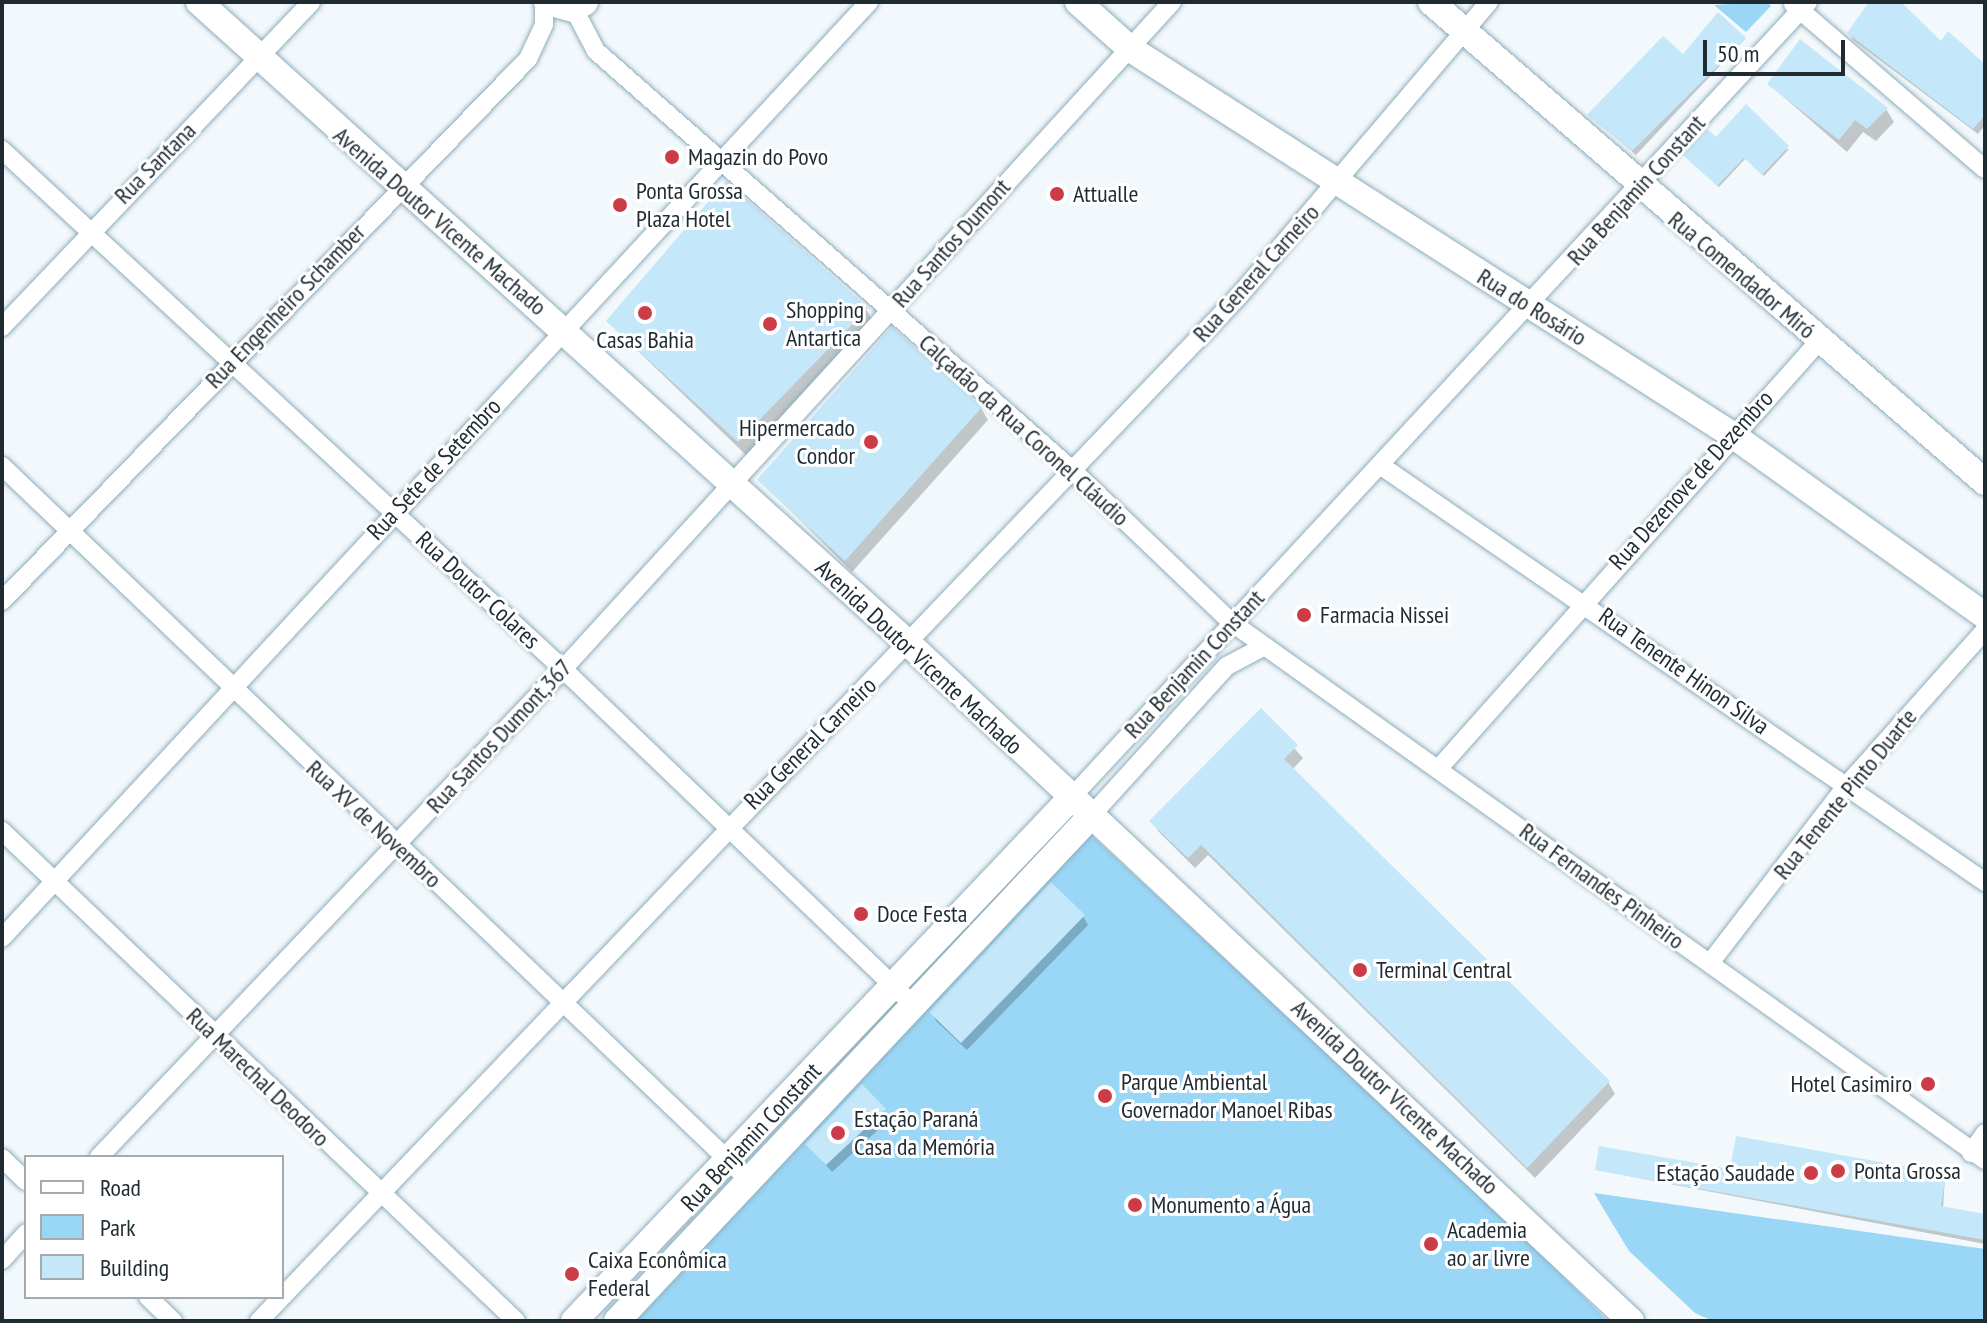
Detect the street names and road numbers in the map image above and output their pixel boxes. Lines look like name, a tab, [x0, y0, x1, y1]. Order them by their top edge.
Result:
street label: Rua Benjamin Constant	[1561, 109, 1711, 271]
street label: Rua Santana	[108, 116, 202, 210]
street label: Avenida Doutor Vicente Machado	[327, 121, 553, 321]
street label: Rua Santos Dumont	[886, 173, 1016, 313]
street label: Rua General Carneiro	[1187, 198, 1325, 348]
street label: Rua Comendador Miró	[1663, 205, 1821, 345]
street label: Rua Engenheiro Schamber	[199, 218, 371, 394]
street label: Rua do Rosário	[1472, 262, 1592, 352]
street label: Calçadão da Rua Coronel Cláudio	[913, 328, 1135, 532]
street label: Rua Dezenove de Dezembro	[1603, 384, 1779, 576]
street label: Rua Sete de Setembro	[361, 392, 507, 546]
street label: Rua Doutor Colares	[410, 525, 546, 655]
street label: Avenida Doutor Vicente Machado	[809, 553, 1029, 761]
street label: Rua Benjamin Constant	[1118, 584, 1270, 744]
street label: Rua Tenente Hinon Silva	[1593, 601, 1775, 741]
street label: Rua Santos Dumont,367	[420, 653, 578, 819]
street label: Rua General Carneiro	[738, 671, 882, 815]
street label: Rua Tenente Pinto Duarte	[1767, 703, 1923, 885]
street label: Rua XV de Novembro	[300, 754, 448, 894]
street label: Rua Fernandes Pinheiro	[1514, 817, 1690, 955]
street label: Avenida Doutor Vicente Machado	[1285, 993, 1505, 1201]
street label: Rua Marechal Deodoro	[181, 1001, 335, 1153]
street label: Rua Benjamin Constant	[675, 1057, 827, 1217]

